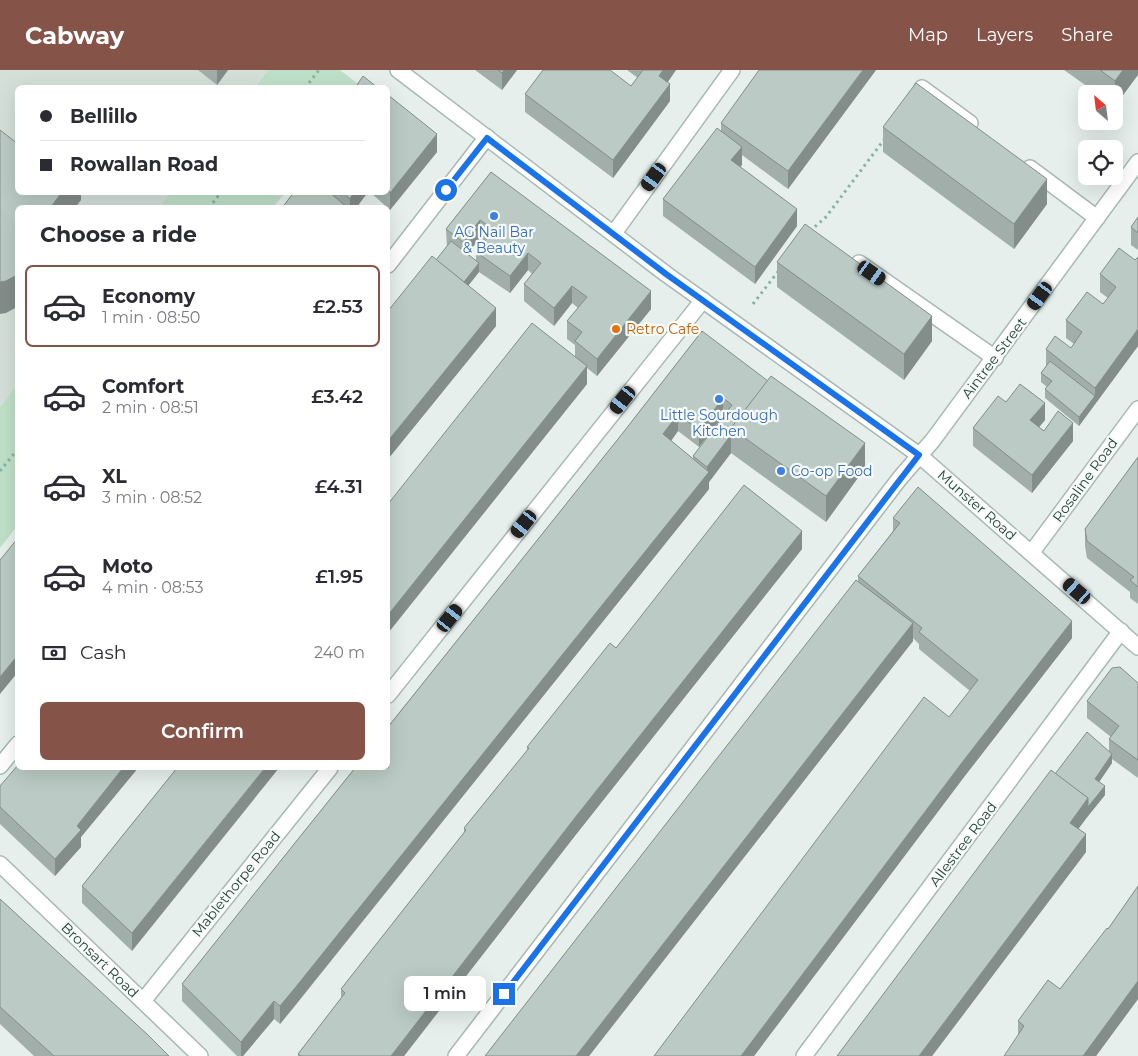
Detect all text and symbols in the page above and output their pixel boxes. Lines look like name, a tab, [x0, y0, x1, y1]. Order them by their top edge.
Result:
text: Cabway	[25, 21, 124, 50]
text: Map	[908, 24, 948, 46]
text: Layers	[976, 24, 1033, 46]
text: Share	[1061, 24, 1113, 46]
north arrow	[1078, 85, 1122, 130]
map controls	[1078, 85, 1123, 185]
text: Bellillo	[70, 105, 138, 128]
button: locate	[1078, 140, 1123, 185]
text: Rowallan Road	[70, 153, 218, 176]
car	[639, 160, 668, 194]
route start	[435, 179, 457, 201]
marker: AG Nail Bar & Beauty	[488, 210, 500, 222]
text: Choose a ride	[40, 221, 197, 248]
place label: AG Nail Bar & Beauty	[454, 223, 534, 257]
car	[855, 258, 888, 288]
car	[1025, 279, 1054, 313]
icon: car	[42, 284, 87, 329]
text: Economy	[102, 285, 195, 308]
text: £2.53	[313, 295, 363, 318]
text: 1 min · 08:50	[102, 308, 200, 327]
street label: Aintree Street	[958, 313, 1031, 402]
place label: Retro Cafe	[626, 320, 699, 338]
marker: Retro Cafe	[610, 323, 622, 335]
icon: car	[42, 374, 87, 419]
text: Comfort	[102, 375, 184, 398]
car	[607, 384, 638, 416]
text: £3.42	[311, 385, 363, 408]
marker: Little Sourdough Kitchen	[713, 393, 725, 405]
text: 2 min · 08:51	[102, 398, 199, 417]
place label: Little Sourdough Kitchen	[660, 406, 778, 440]
street label: Rosaline Road	[1048, 434, 1122, 526]
place label: Co-op Food	[791, 462, 873, 480]
icon: car	[42, 464, 87, 509]
text: XL	[102, 465, 127, 488]
marker: Co-op Food	[775, 465, 787, 477]
street label: Munster Road	[934, 466, 1020, 544]
text: £4.31	[315, 475, 363, 498]
text: 3 min · 08:52	[102, 488, 202, 507]
car	[508, 508, 539, 540]
icon: car	[42, 554, 87, 599]
text: Moto	[102, 555, 153, 578]
text: £1.95	[315, 565, 363, 588]
car	[1060, 575, 1093, 607]
text: 4 min · 08:53	[102, 578, 203, 597]
car	[434, 602, 465, 634]
icon: cash	[40, 639, 68, 667]
text: Cash	[80, 641, 127, 664]
text: 240 m	[314, 643, 365, 662]
button: Confirm	[40, 702, 365, 760]
street label: Allestree Road	[925, 798, 1001, 890]
street label: Mablethorpe Road	[188, 827, 284, 941]
street label: Bronsart Road	[57, 918, 143, 1002]
callout: 1 min	[404, 976, 486, 1012]
route end	[493, 983, 515, 1005]
text: 1 min	[424, 984, 466, 1003]

